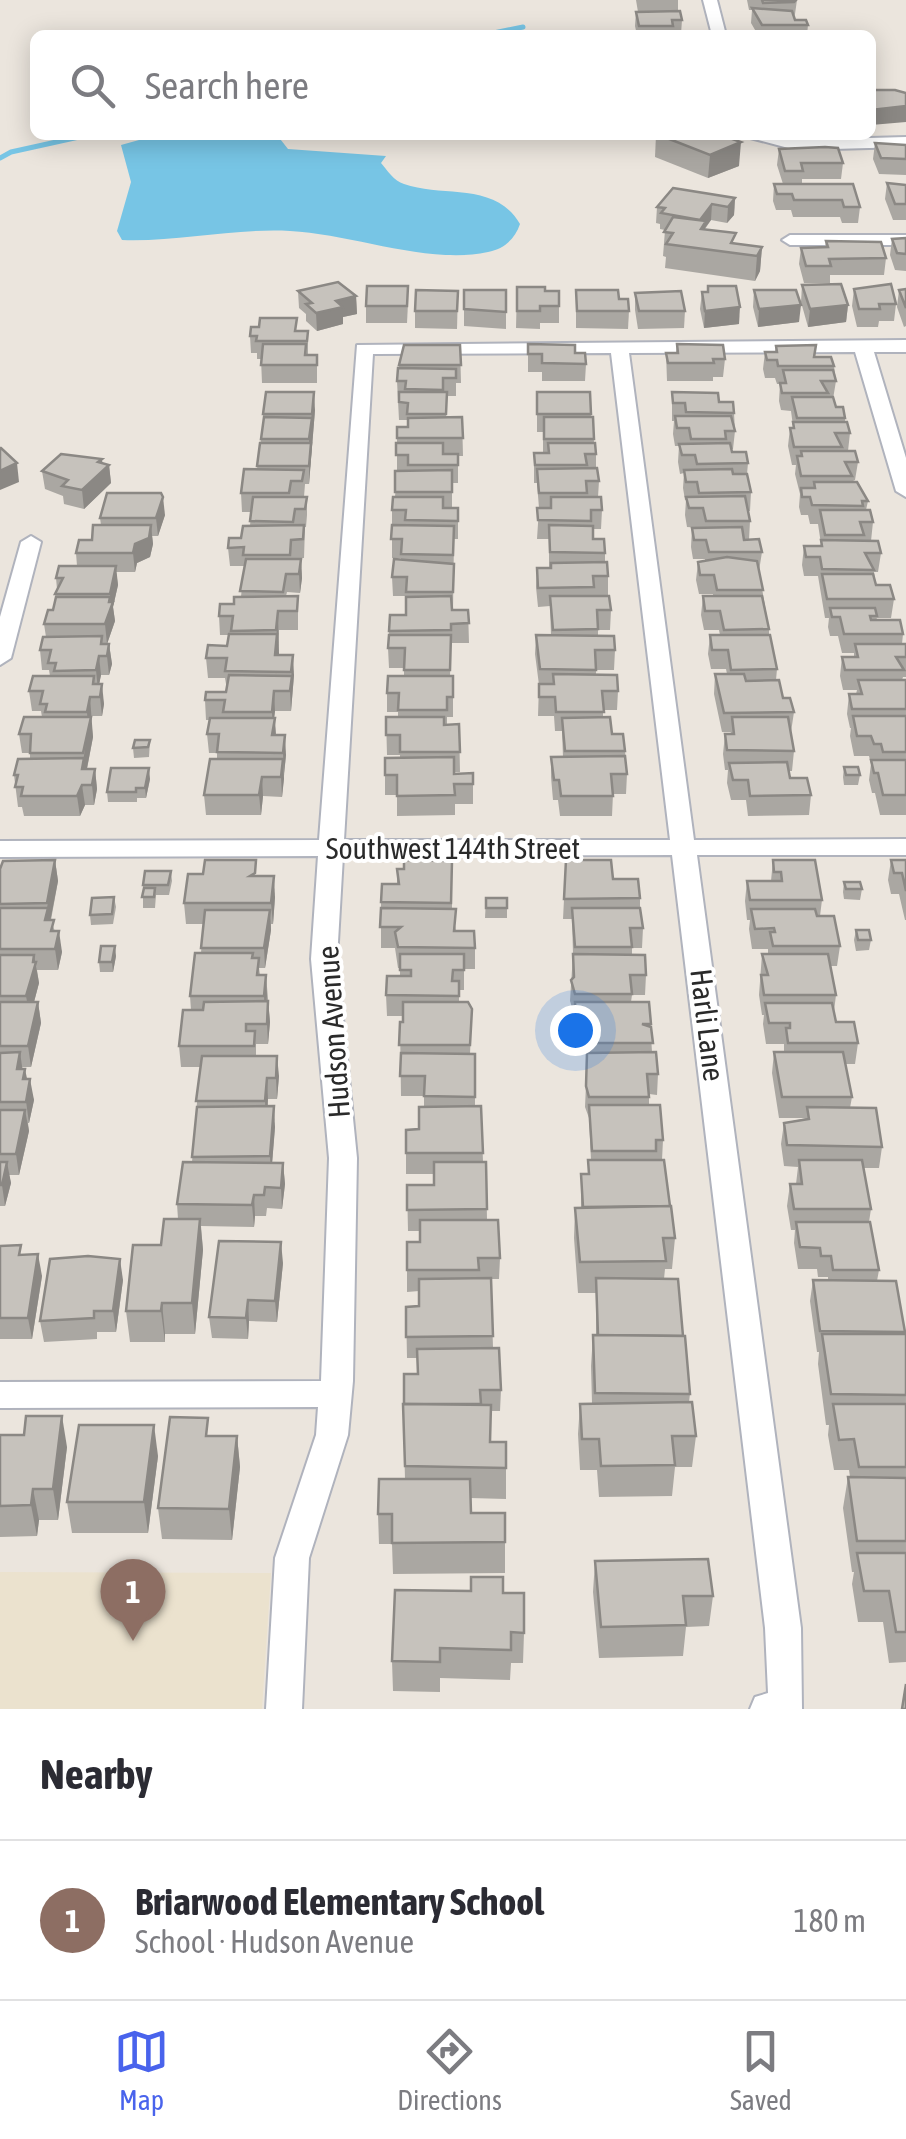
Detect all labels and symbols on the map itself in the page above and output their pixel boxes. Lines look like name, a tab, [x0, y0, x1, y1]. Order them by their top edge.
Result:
street label: Southwest 144th Street	[326, 831, 580, 865]
street label: Hudson Avenue	[310, 945, 356, 1119]
street label: Harli Lane	[684, 967, 732, 1083]
your location	[550, 1005, 601, 1056]
pin: 1	[100, 1558, 166, 1641]

